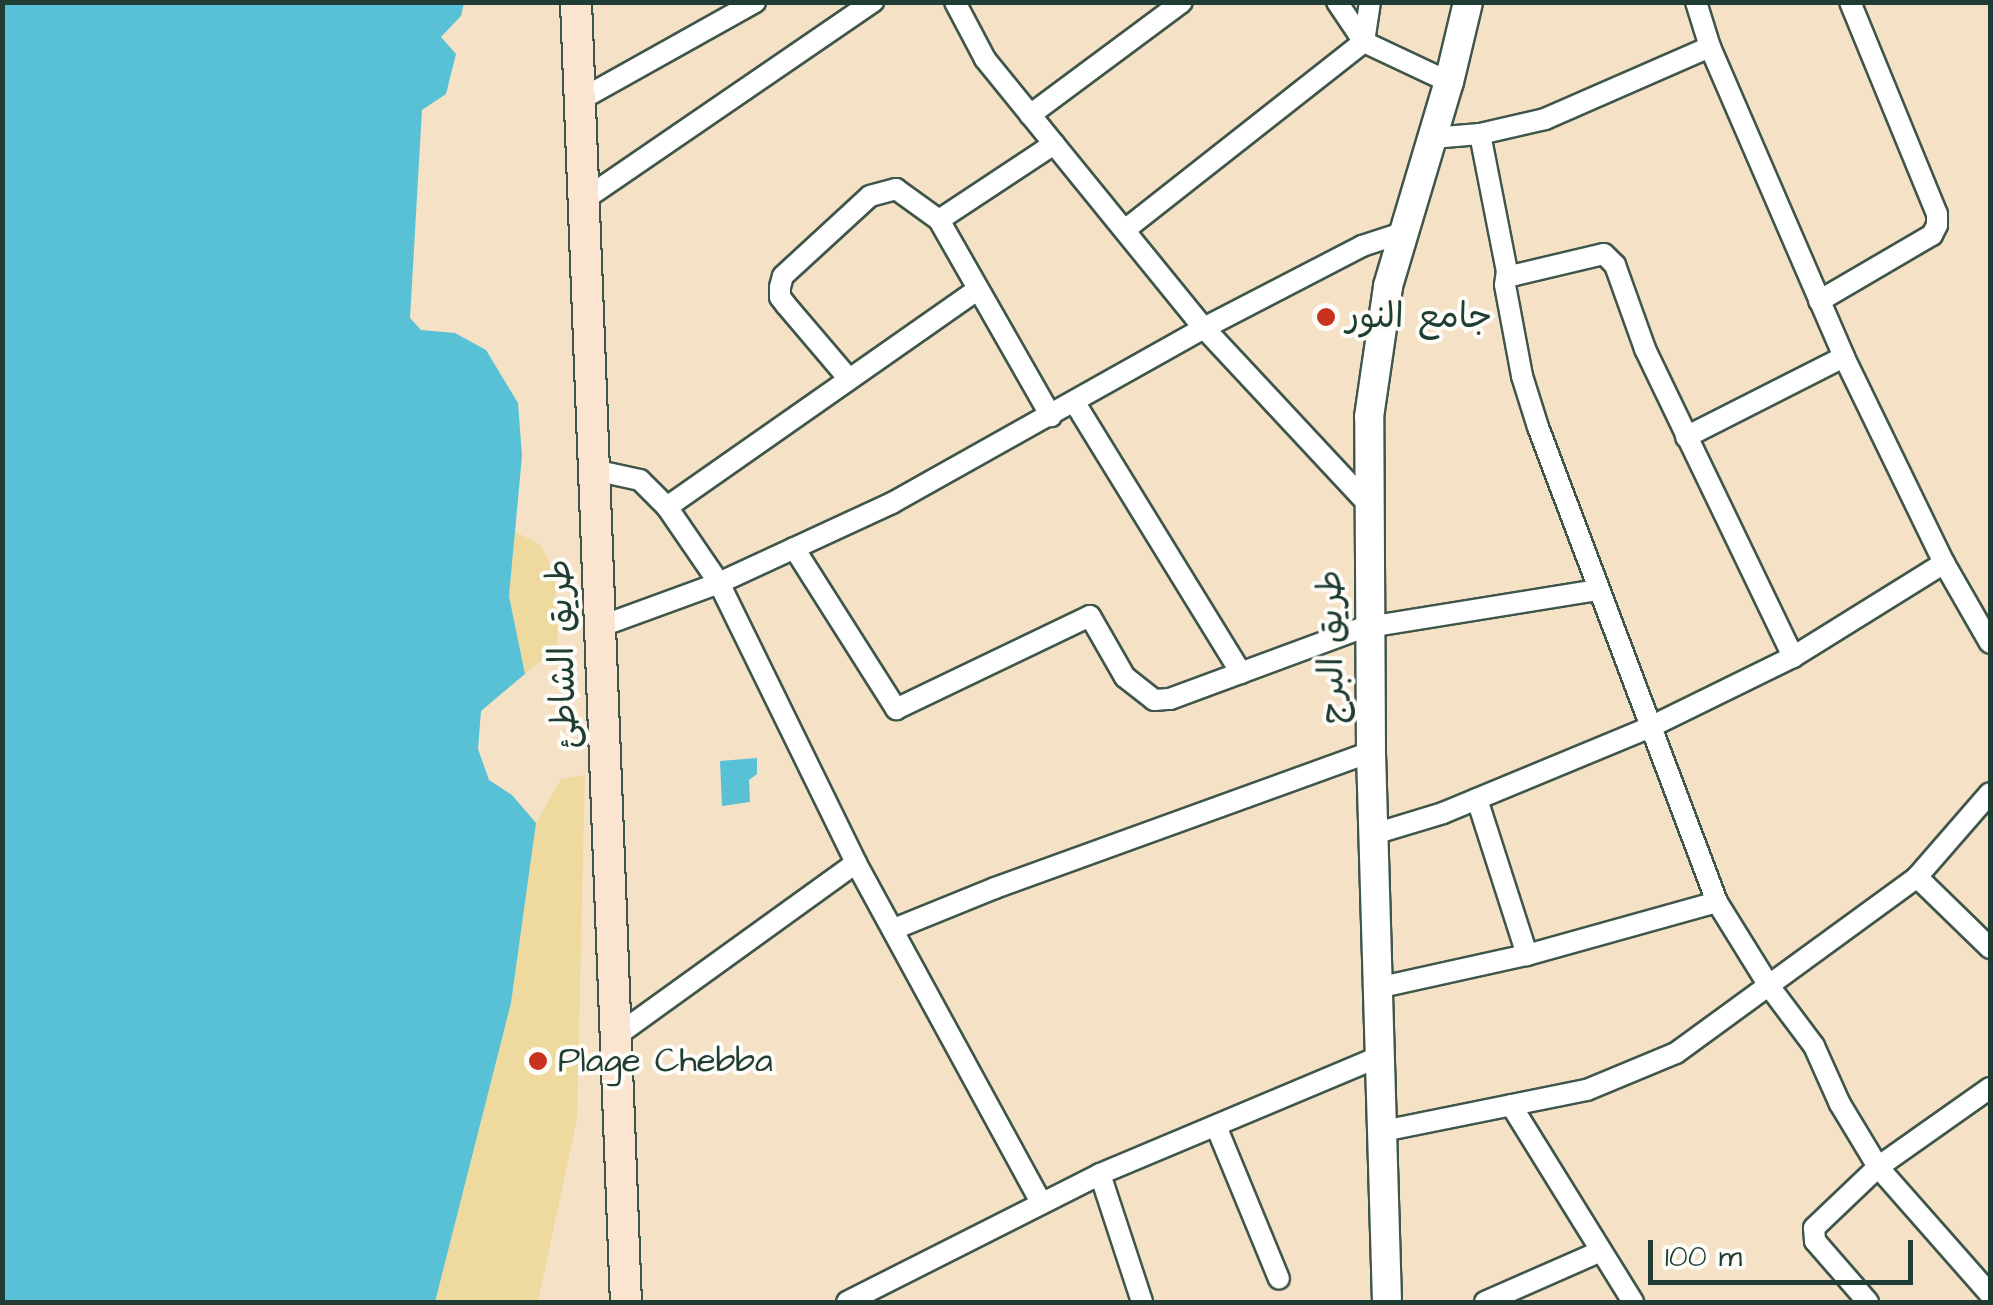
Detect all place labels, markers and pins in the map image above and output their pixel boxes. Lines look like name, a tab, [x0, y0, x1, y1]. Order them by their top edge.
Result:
place label: جامع النور	[1346, 296, 1492, 338]
marker: جامع النور	[1315, 306, 1337, 328]
place label: Plage Chebba	[558, 1040, 773, 1082]
marker: Plage Chebba	[527, 1050, 549, 1072]

